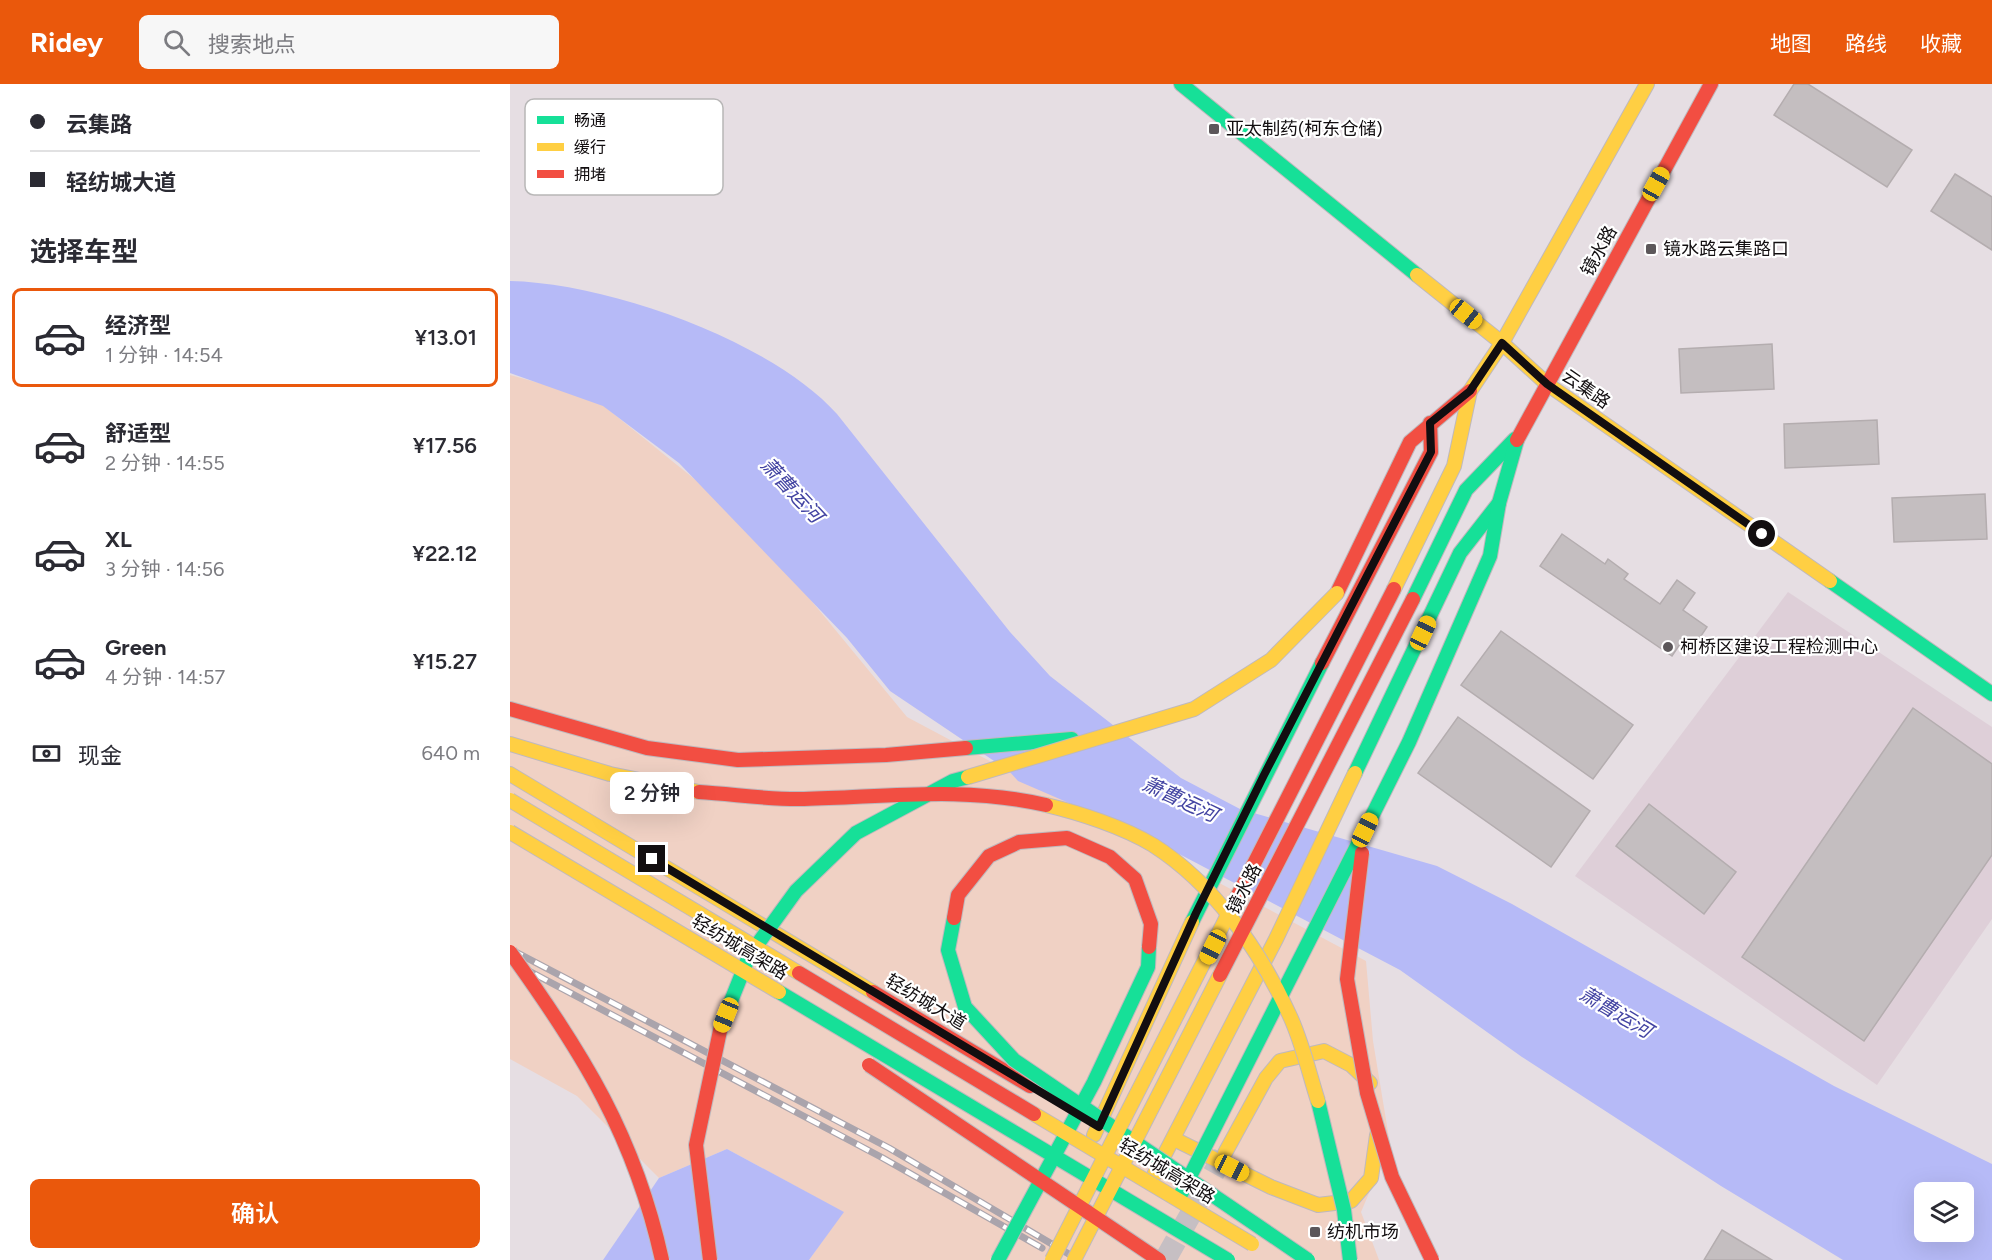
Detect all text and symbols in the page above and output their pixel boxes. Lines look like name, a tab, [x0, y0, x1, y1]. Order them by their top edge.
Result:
search box	[139, 15, 559, 69]
text: Ridey	[30, 25, 103, 59]
icon: search	[160, 26, 193, 59]
text: 搜索地点	[208, 31, 296, 58]
text: 地图	[1770, 31, 1812, 56]
text: 路线	[1845, 31, 1887, 56]
text: 收藏	[1920, 31, 1962, 56]
legend	[525, 99, 723, 195]
text: 云集路	[66, 111, 132, 138]
text: 畅通	[574, 111, 606, 130]
place label: 亚太制药(柯东仓储)	[1226, 118, 1383, 140]
marker: 亚太制药(柯东仓储)	[1207, 122, 1221, 136]
text: 缓行	[574, 138, 606, 157]
car	[1639, 164, 1673, 204]
text: 拥堵	[574, 165, 606, 184]
text: 轻纺城大道	[66, 169, 176, 196]
street label: 镜水路	[1576, 222, 1622, 280]
text: 选择车型	[30, 235, 138, 268]
place label: 镜水路云集路口	[1663, 238, 1789, 260]
marker: 镜水路云集路口	[1644, 242, 1658, 256]
car	[1446, 296, 1486, 332]
icon: car	[33, 311, 87, 365]
text: 经济型	[105, 312, 171, 339]
text: ¥13.01	[414, 324, 477, 351]
text: 1 分钟 · 14:54	[105, 343, 223, 367]
street label: 云集路	[1558, 365, 1614, 413]
icon: car	[33, 419, 87, 473]
text: 舒适型	[105, 420, 171, 447]
text: ¥17.56	[413, 432, 477, 459]
text: 2 分钟 · 14:55	[105, 451, 225, 475]
water label: 萧曹运河	[756, 453, 831, 530]
route start	[1748, 520, 1775, 547]
text: XL	[105, 526, 132, 553]
icon: car	[33, 527, 87, 581]
text: ¥22.12	[412, 540, 477, 567]
text: 3 分钟 · 14:56	[105, 557, 224, 581]
car	[1407, 613, 1439, 653]
text: Green	[105, 634, 167, 661]
icon: car	[33, 635, 87, 689]
place label: 柯桥区建设工程检测中心	[1680, 636, 1878, 658]
marker: 柯桥区建设工程检测中心	[1661, 640, 1675, 654]
text: ¥15.27	[413, 648, 477, 675]
text: 4 分钟 · 14:57	[105, 665, 225, 689]
icon: cash	[30, 737, 63, 770]
text: 640 m	[421, 741, 480, 765]
text: 现金	[78, 742, 122, 769]
water label: 萧曹运河	[1139, 771, 1225, 828]
callout: 2 分钟	[610, 772, 694, 814]
text: 2 分钟	[624, 781, 680, 805]
car	[1349, 810, 1381, 850]
route end	[638, 845, 665, 872]
street label: 镜水路	[1222, 860, 1266, 918]
street label: 轻纺城高架路	[688, 910, 792, 984]
car	[1197, 927, 1229, 967]
street label: 轻纺城大道	[882, 969, 970, 1035]
water label: 萧曹运河	[1576, 981, 1660, 1045]
car	[711, 995, 741, 1035]
street label: 轻纺城高架路	[1115, 1134, 1219, 1208]
car	[1212, 1152, 1252, 1184]
button: 确认	[30, 1179, 480, 1248]
map controls	[1914, 1182, 1974, 1242]
button: layers	[1914, 1182, 1974, 1242]
place label: 纺机市场	[1327, 1221, 1399, 1243]
marker: 纺机市场	[1308, 1225, 1322, 1239]

